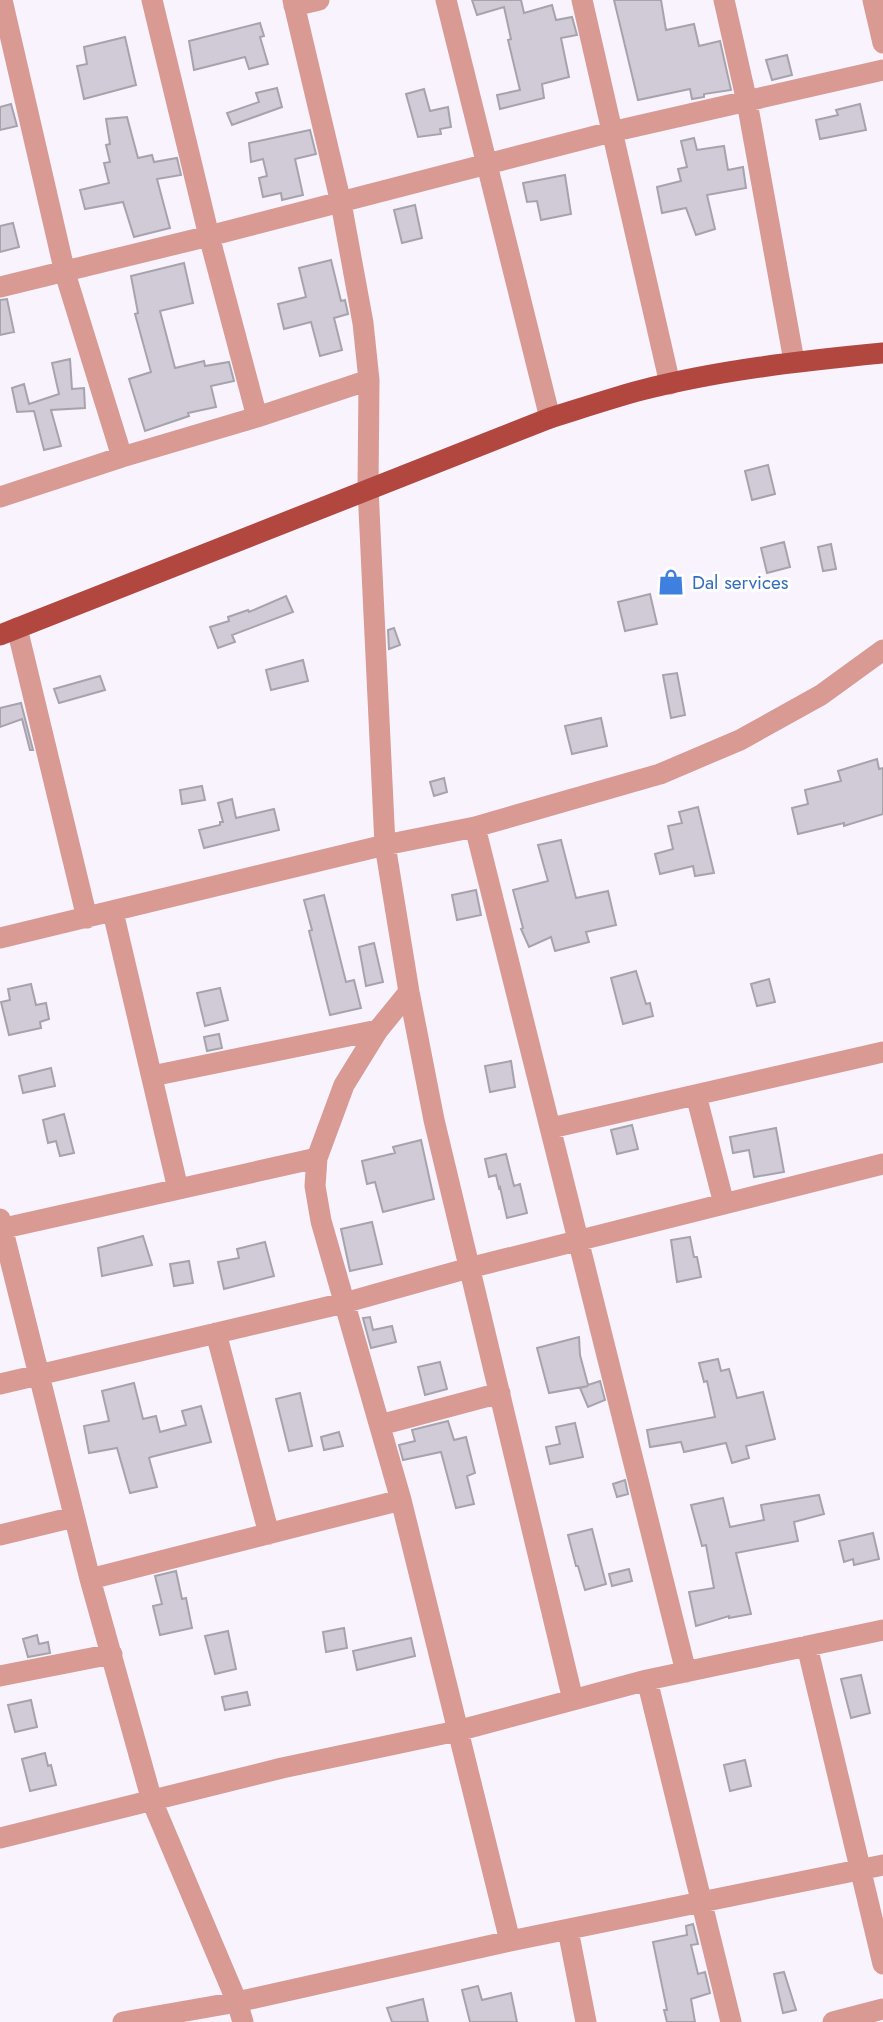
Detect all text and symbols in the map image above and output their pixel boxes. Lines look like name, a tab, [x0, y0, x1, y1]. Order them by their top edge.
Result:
shop icon: Dal services	[656, 567, 686, 597]
place label: Dal services	[692, 569, 789, 596]

